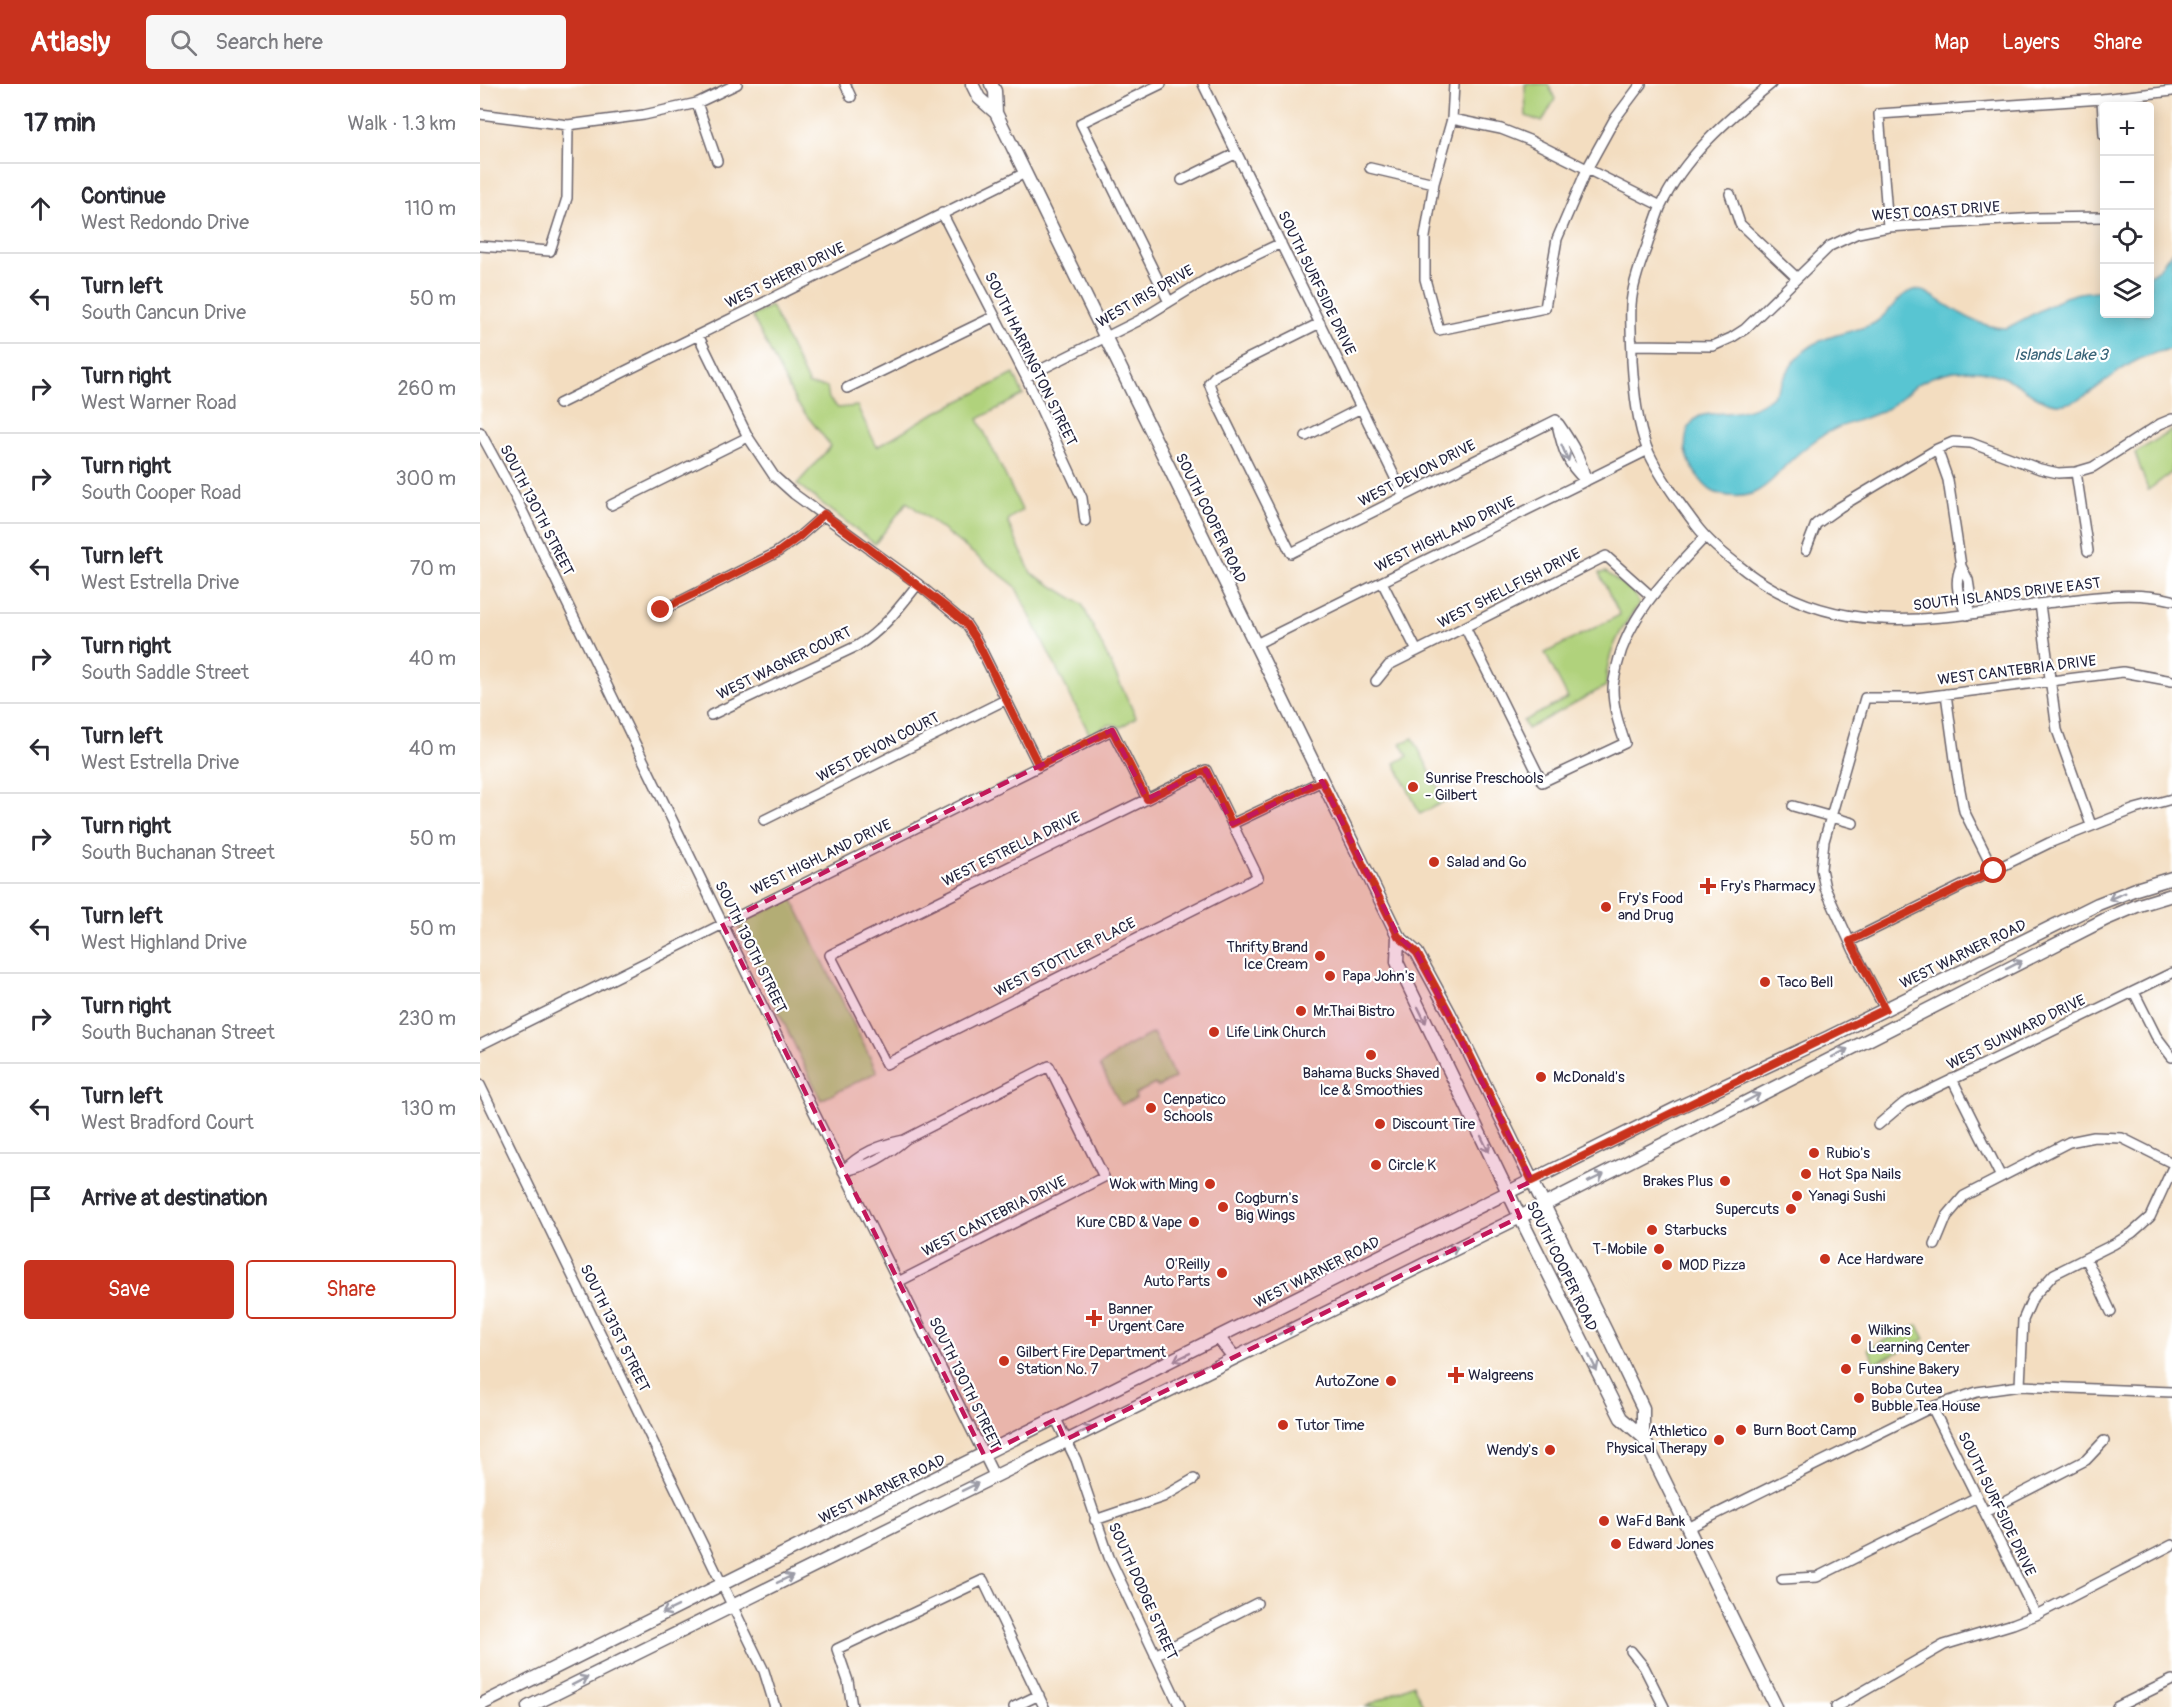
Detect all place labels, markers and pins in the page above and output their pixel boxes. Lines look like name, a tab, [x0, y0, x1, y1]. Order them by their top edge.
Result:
place label: Sunrise Preschools - Gilbert	[1425, 769, 1544, 805]
marker: Sunrise Preschools - Gilbert	[1406, 780, 1420, 794]
place label: Salad and Go	[1446, 853, 1527, 872]
marker: Salad and Go	[1427, 855, 1441, 869]
place label: Fry's Pharmacy	[1720, 877, 1816, 896]
marker: Fry's Pharmacy	[1701, 879, 1715, 893]
place label: Fry's Food and Drug	[1618, 889, 1683, 925]
marker: Fry's Food and Drug	[1599, 900, 1613, 914]
place label: Thrifty Brand Ice Cream	[1227, 938, 1308, 974]
marker: Thrifty Brand Ice Cream	[1313, 949, 1327, 963]
place label: Papa John's	[1342, 967, 1415, 986]
marker: Papa John's	[1323, 969, 1337, 983]
place label: Taco Bell	[1777, 973, 1833, 992]
marker: Taco Bell	[1758, 975, 1772, 989]
place label: Mr.Thai Bistro	[1313, 1002, 1395, 1021]
marker: Mr.Thai Bistro	[1294, 1004, 1308, 1018]
place label: Life Link Church	[1226, 1023, 1326, 1042]
marker: Life Link Church	[1207, 1025, 1221, 1039]
marker: Bahama Bucks Shaved Ice & Smoothies	[1364, 1048, 1378, 1062]
place label: Bahama Bucks Shaved Ice & Smoothies	[1302, 1064, 1440, 1100]
place label: McDonald's	[1553, 1068, 1625, 1087]
marker: McDonald's	[1534, 1070, 1548, 1084]
place label: Cenpatico Schools	[1163, 1090, 1226, 1126]
marker: Cenpatico Schools	[1144, 1101, 1158, 1115]
place label: Discount Tire	[1392, 1115, 1476, 1134]
marker: Discount Tire	[1373, 1117, 1387, 1131]
place label: Rubio's	[1826, 1144, 1870, 1163]
marker: Rubio's	[1807, 1146, 1821, 1160]
place label: Circle K	[1388, 1156, 1436, 1175]
marker: Circle K	[1369, 1158, 1383, 1172]
place label: Hot Spa Nails	[1818, 1165, 1901, 1184]
marker: Hot Spa Nails	[1799, 1167, 1813, 1181]
place label: Brakes Plus	[1642, 1172, 1713, 1191]
marker: Brakes Plus	[1718, 1174, 1732, 1188]
place label: Wok with Ming	[1109, 1175, 1198, 1194]
marker: Wok with Ming	[1203, 1177, 1217, 1191]
place label: Yanagi Sushi	[1808, 1187, 1886, 1206]
place label: Cogburn's Big Wings	[1235, 1189, 1299, 1225]
marker: Yanagi Sushi	[1790, 1189, 1804, 1203]
marker: Cogburn's Big Wings	[1216, 1200, 1230, 1214]
place label: Supercuts	[1715, 1200, 1779, 1219]
marker: Supercuts	[1784, 1202, 1798, 1216]
place label: Kure CBD & Vape	[1076, 1213, 1183, 1232]
marker: Kure CBD & Vape	[1187, 1215, 1201, 1229]
place label: Starbucks	[1664, 1221, 1727, 1240]
marker: Starbucks	[1645, 1223, 1659, 1237]
place label: T-Mobile	[1592, 1240, 1648, 1259]
marker: T-Mobile	[1652, 1242, 1666, 1256]
place label: Ace Hardware	[1837, 1250, 1924, 1269]
marker: Ace Hardware	[1818, 1252, 1832, 1266]
place label: O'Reilly Auto Parts	[1143, 1255, 1211, 1291]
place label: MOD Pizza	[1679, 1256, 1746, 1275]
marker: MOD Pizza	[1660, 1258, 1674, 1272]
marker: O'Reilly Auto Parts	[1215, 1266, 1229, 1280]
place label: Banner Urgent Care	[1108, 1300, 1185, 1336]
marker: Banner Urgent Care	[1085, 1309, 1103, 1327]
place label: Wilkins Learning Center	[1868, 1321, 1971, 1357]
marker: Wilkins Learning Center	[1849, 1332, 1863, 1346]
place label: Gilbert Fire Department Station No. 7	[1016, 1343, 1167, 1379]
marker: Gilbert Fire Department Station No. 7	[997, 1354, 1011, 1368]
place label: Funshine Bakery	[1858, 1360, 1960, 1379]
marker: Funshine Bakery	[1839, 1362, 1853, 1376]
place label: Walgreens	[1468, 1366, 1534, 1385]
marker: Walgreens	[1449, 1368, 1463, 1382]
place label: AutoZone	[1315, 1372, 1380, 1391]
marker: AutoZone	[1384, 1374, 1398, 1388]
place label: Boba Cutea Bubble Tea House	[1871, 1380, 1981, 1416]
marker: Boba Cutea Bubble Tea House	[1852, 1391, 1866, 1405]
place label: Tutor Time	[1295, 1416, 1365, 1435]
marker: Tutor Time	[1276, 1418, 1290, 1432]
place label: Burn Boot Camp	[1753, 1421, 1857, 1440]
place label: Athletico Physical Therapy	[1606, 1422, 1708, 1458]
marker: Burn Boot Camp	[1734, 1423, 1748, 1437]
marker: Athletico Physical Therapy	[1712, 1433, 1726, 1447]
place label: Wendy's	[1487, 1441, 1538, 1460]
marker: Wendy's	[1543, 1443, 1557, 1457]
place label: WaFd Bank	[1616, 1512, 1686, 1531]
marker: WaFd Bank	[1597, 1514, 1611, 1528]
place label: Edward Jones	[1628, 1535, 1714, 1554]
marker: Edward Jones	[1609, 1537, 1623, 1551]

